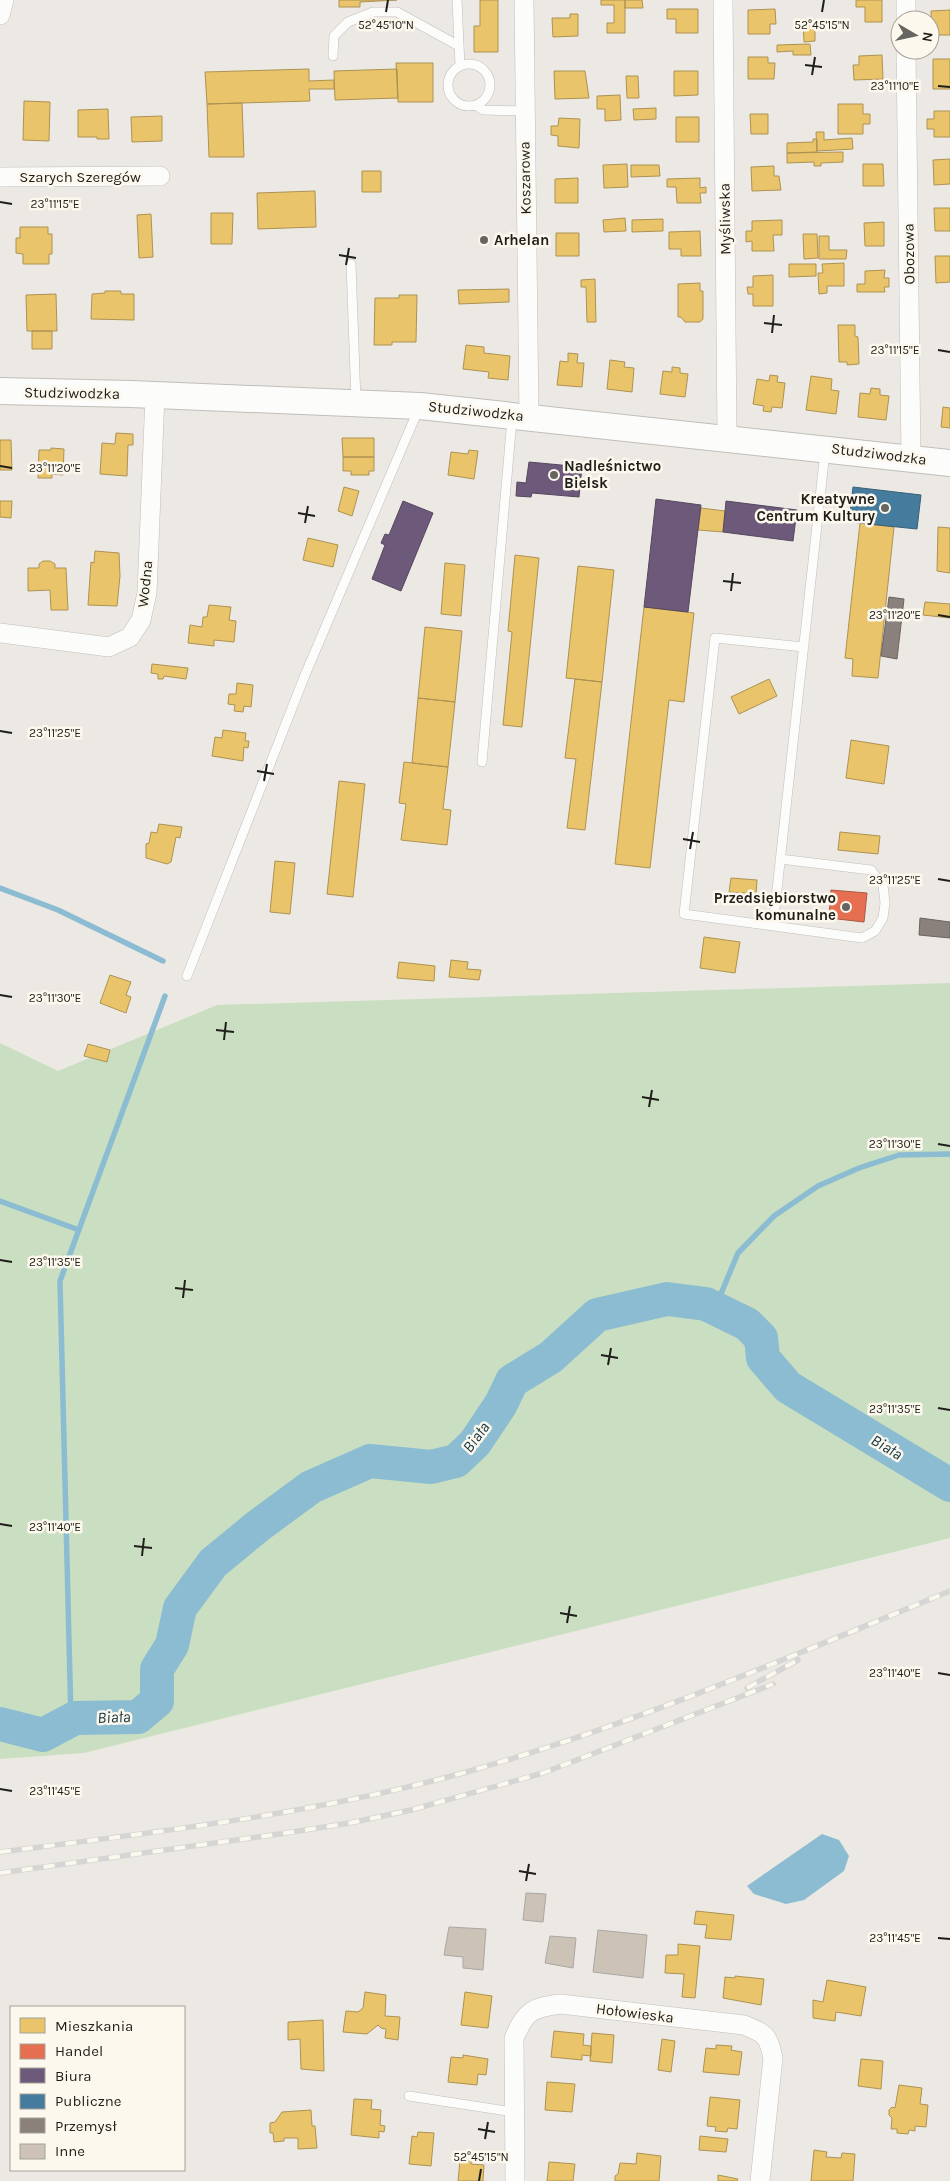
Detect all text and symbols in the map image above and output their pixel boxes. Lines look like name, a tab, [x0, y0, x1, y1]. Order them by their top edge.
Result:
north arrow	[890, 10, 940, 60]
text: 52°45'10"N	[358, 18, 414, 32]
text: 52°45'15"N	[794, 18, 850, 32]
text: N	[918, 31, 937, 43]
text: 23°11'10"E	[870, 79, 920, 93]
street label: Koszarowa	[515, 141, 535, 215]
street label: Szarych Szeregów	[19, 168, 141, 186]
street label: Myśliwska	[715, 183, 735, 255]
text: 23°11'15"E	[31, 197, 79, 211]
street label: Obozowa	[899, 223, 919, 285]
place label: Arhelan	[494, 231, 549, 249]
marker: Arhelan	[478, 234, 490, 246]
text: 23°11'15"E	[871, 343, 919, 357]
street label: Studziwodzka	[24, 383, 120, 403]
street label: Studziwodzka	[427, 397, 525, 425]
street label: Studziwodzka	[830, 439, 928, 469]
place label: Nadleśnictwo Bielsk	[564, 457, 661, 492]
text: 23°11'20"E	[29, 461, 81, 475]
marker: Nadleśnictwo Bielsk	[548, 469, 560, 481]
place label: Kreatywne Centrum Kultury	[756, 490, 875, 525]
marker: Kreatywne Centrum Kultury	[879, 502, 891, 514]
street label: Wodna	[134, 560, 156, 608]
text: 23°11'20"E	[869, 608, 921, 622]
text: 23°11'25"E	[29, 726, 81, 740]
text: 23°11'25"E	[869, 873, 921, 887]
place label: Przedsiębiorstwo komunalne	[714, 889, 836, 924]
marker: Przedsiębiorstwo komunalne	[840, 901, 852, 913]
text: 23°11'30"E	[29, 991, 81, 1005]
text: 23°11'30"E	[869, 1137, 921, 1151]
text: 23°11'35"E	[29, 1255, 81, 1269]
text: 23°11'35"E	[869, 1402, 921, 1416]
water label: Biała	[458, 1418, 494, 1456]
water label: Biała	[868, 1430, 906, 1464]
text: 23°11'40"E	[29, 1520, 81, 1534]
text: 23°11'40"E	[869, 1666, 921, 1680]
water label: Biała	[97, 1707, 131, 1727]
text: 23°11'45"E	[29, 1784, 81, 1798]
text: 23°11'45"E	[869, 1931, 921, 1945]
street label: Hołowieska	[595, 1999, 675, 2027]
legend	[10, 2006, 185, 2171]
text: Mieszkania	[55, 2017, 133, 2035]
text: Handel	[55, 2042, 103, 2060]
text: Biura	[55, 2067, 92, 2085]
text: Publiczne	[55, 2092, 122, 2110]
text: Przemysł	[55, 2117, 117, 2135]
text: Inne	[55, 2142, 85, 2160]
text: 52°45'15"N	[453, 2150, 509, 2164]

